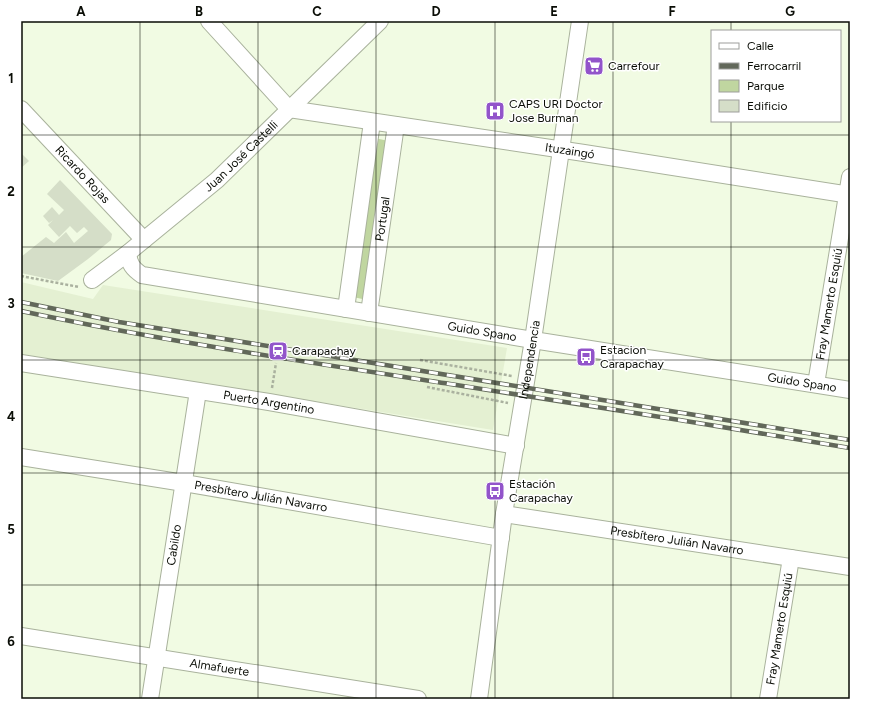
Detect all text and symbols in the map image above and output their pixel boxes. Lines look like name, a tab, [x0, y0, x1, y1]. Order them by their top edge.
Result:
text: A	[76, 4, 86, 19]
text: B	[195, 4, 203, 19]
text: C	[312, 4, 322, 19]
text: D	[431, 4, 441, 19]
text: E	[550, 4, 558, 19]
text: F	[668, 4, 676, 19]
text: G	[785, 4, 795, 19]
legend	[711, 30, 841, 122]
text: Calle	[747, 39, 774, 53]
supermarket icon: Carrefour	[583, 55, 605, 77]
place label: Carrefour	[608, 59, 660, 73]
text: Ferrocarril	[747, 59, 801, 73]
text: 1	[8, 71, 14, 86]
text: Parque	[747, 79, 785, 93]
place label: CAPS URI Doctor Jose Burman	[509, 97, 603, 125]
text: Edificio	[747, 99, 787, 113]
hospital icon: CAPS URI Doctor Jose Burman	[484, 100, 506, 122]
street label: Juan José Castelli	[201, 118, 281, 195]
street label: Ituzaingó	[544, 140, 596, 162]
street label: Ricardo Rojas	[52, 143, 113, 206]
text: 2	[7, 184, 15, 199]
street label: Portugal	[372, 196, 393, 242]
street label: Fray Mamerto Esquiú	[813, 247, 845, 361]
text: 3	[7, 296, 15, 311]
street label: Guido Spano	[447, 319, 518, 344]
street label: Independencia	[516, 319, 543, 400]
station icon: Carapachay	[267, 340, 289, 362]
place label: Estacion Carapachay	[600, 343, 664, 371]
place label: Carapachay	[292, 344, 356, 358]
bus stop icon: Estacion Carapachay	[575, 346, 597, 368]
street label: Guido Spano	[767, 370, 838, 395]
street label: Puerto Argentino	[222, 388, 316, 417]
text: 4	[7, 409, 15, 424]
place label: Estación Carapachay	[509, 477, 573, 505]
street label: Presbítero Julián Navarro	[193, 478, 328, 515]
bus stop icon: Estación Carapachay	[484, 480, 506, 502]
text: 5	[7, 522, 15, 537]
street label: Cabildo	[164, 523, 184, 566]
street label: Presbítero Julián Navarro	[609, 523, 745, 558]
street label: Fray Mamerto Esquiú	[763, 572, 795, 686]
text: 6	[7, 634, 15, 649]
street label: Almafuerte	[189, 656, 251, 679]

